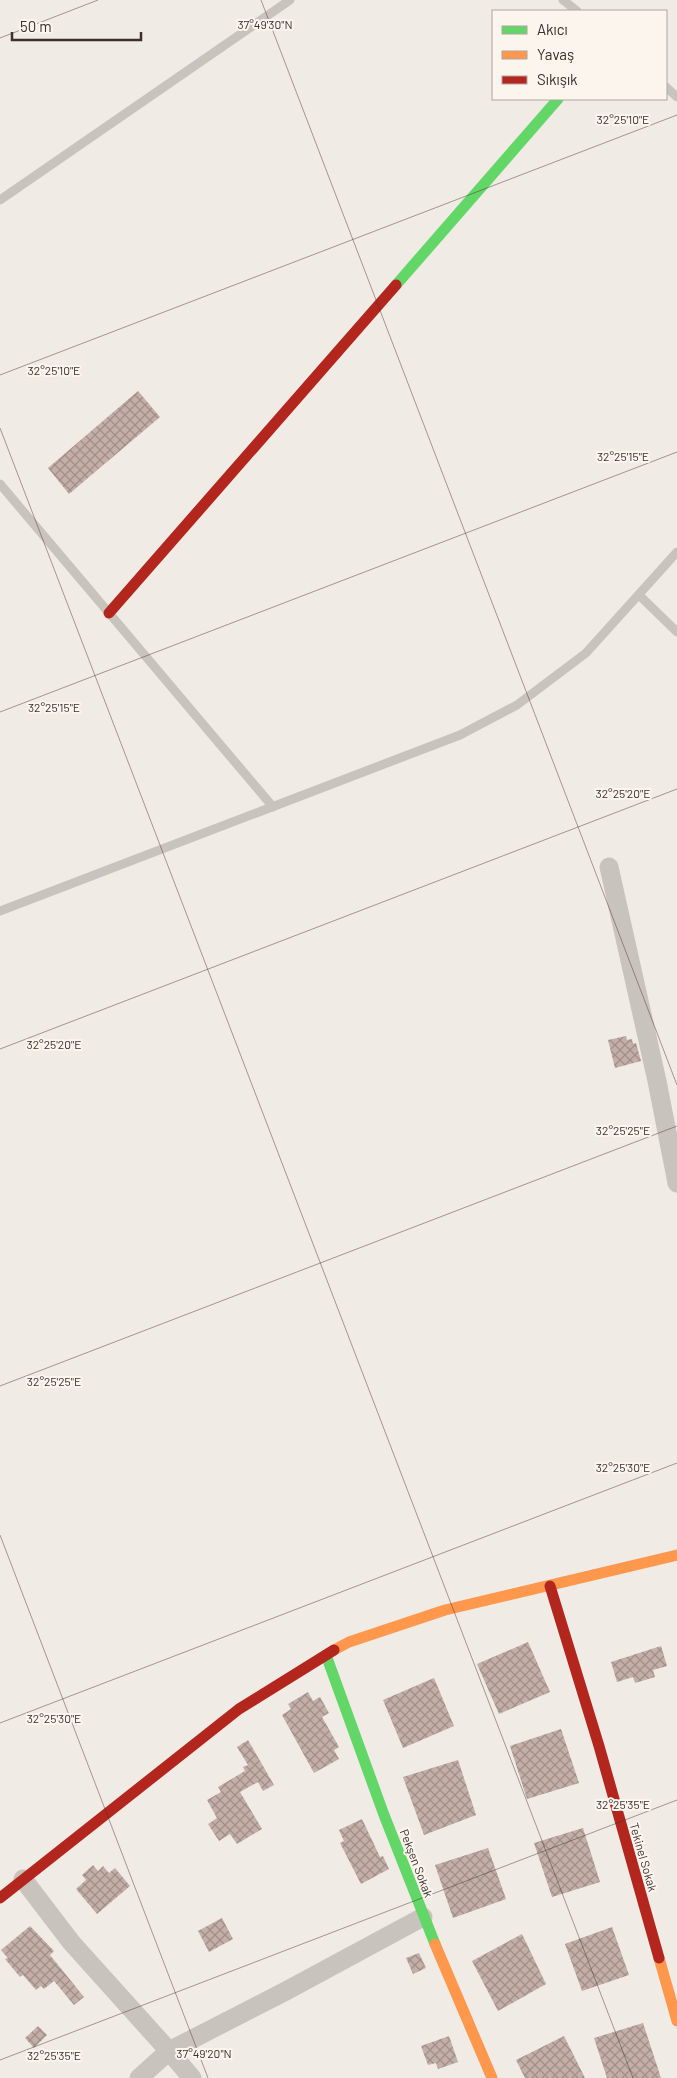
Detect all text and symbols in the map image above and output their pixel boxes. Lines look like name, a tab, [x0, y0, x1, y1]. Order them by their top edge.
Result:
scale bar	[12, 10, 141, 42]
legend	[492, 10, 667, 100]
text: 50 m	[20, 17, 52, 35]
text: 37°49'30"N	[237, 17, 293, 31]
text: Akıcı	[537, 20, 568, 38]
text: Yavaş	[537, 45, 574, 63]
text: Sıkışık	[537, 70, 578, 88]
text: 32°25'10"E	[597, 112, 649, 126]
text: 32°25'10"E	[28, 363, 80, 377]
text: 32°25'15"E	[597, 449, 649, 463]
text: 32°25'15"E	[28, 700, 80, 714]
text: 32°25'20"E	[596, 786, 651, 800]
text: 32°25'20"E	[27, 1037, 82, 1051]
text: 32°25'25"E	[596, 1123, 650, 1137]
text: 32°25'25"E	[27, 1374, 81, 1388]
text: 32°25'30"E	[596, 1460, 650, 1474]
text: 32°25'30"E	[27, 1711, 81, 1725]
text: 32°25'35"E	[596, 1797, 650, 1811]
street label: Tekinel Sokak	[627, 1821, 661, 1893]
street label: Pekşen Sokak	[398, 1827, 436, 1899]
text: 37°49'20"N	[176, 2046, 232, 2060]
text: 32°25'35"E	[27, 2048, 81, 2062]

